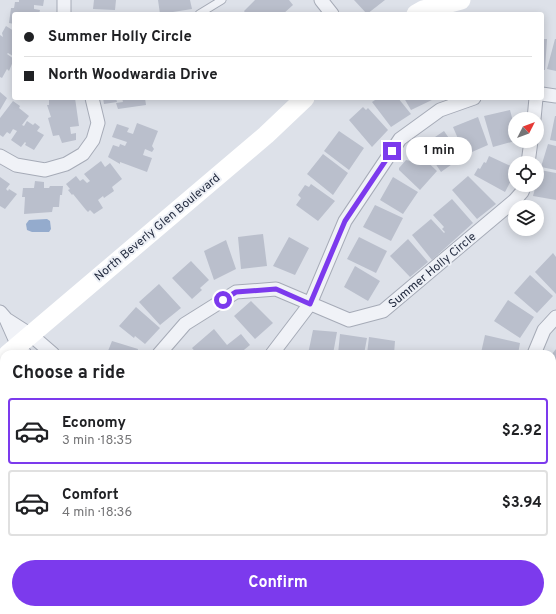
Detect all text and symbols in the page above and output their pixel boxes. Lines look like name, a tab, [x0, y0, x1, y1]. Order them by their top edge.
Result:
text: Summer Holly Circle	[48, 28, 192, 47]
text: North Woodwardia Drive	[48, 66, 218, 85]
north arrow	[508, 112, 544, 148]
map controls	[508, 112, 544, 236]
callout: 1 min	[406, 137, 472, 165]
route end	[383, 142, 401, 160]
text: 1 min	[423, 143, 455, 159]
button: locate	[508, 156, 544, 192]
street label: North Beverly Glen Boulevard	[91, 170, 224, 285]
button: layers	[508, 200, 544, 236]
street label: Summer Holly Circle	[385, 229, 480, 312]
route start	[214, 291, 232, 309]
text: Choose a ride	[12, 362, 125, 385]
icon: car	[14, 413, 50, 449]
text: Economy	[62, 414, 126, 433]
text: $2.92	[502, 422, 542, 441]
text: 3 min · 18:35	[62, 433, 132, 449]
icon: car	[14, 485, 50, 521]
text: Comfort	[62, 486, 119, 505]
text: $3.94	[502, 494, 542, 513]
text: 4 min · 18:36	[62, 505, 132, 521]
button: Confirm	[12, 560, 544, 606]

